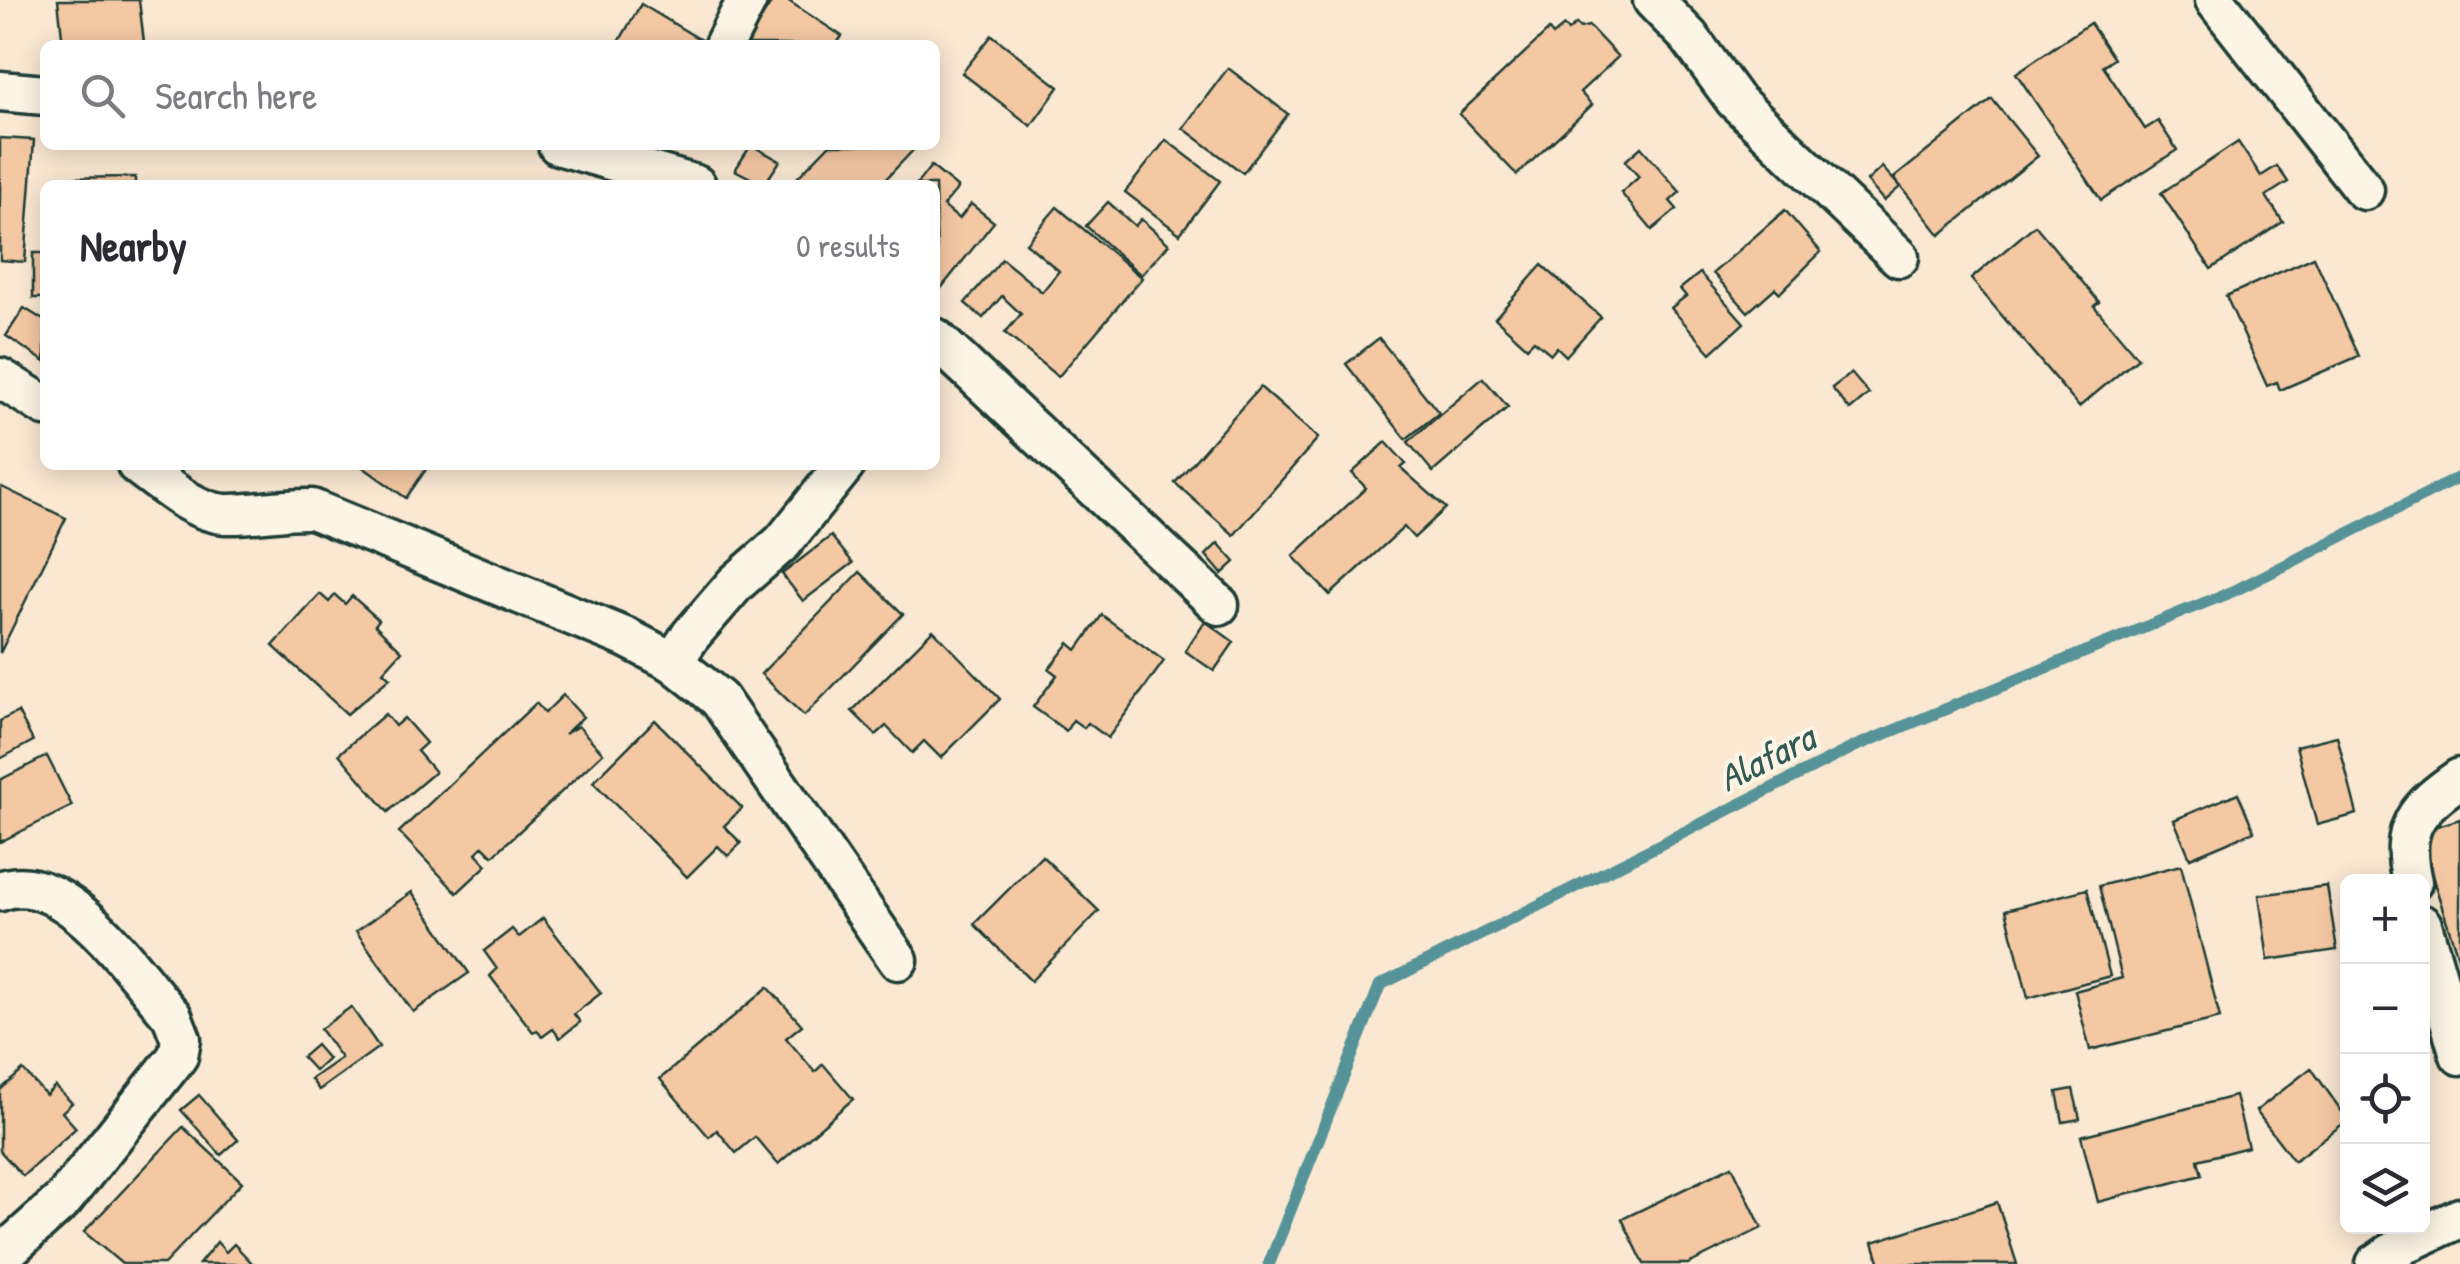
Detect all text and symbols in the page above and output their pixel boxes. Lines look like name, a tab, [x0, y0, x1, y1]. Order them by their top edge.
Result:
search box	[40, 40, 940, 150]
icon: search	[75, 68, 130, 123]
text: Search here	[155, 69, 317, 121]
text: Nearby	[80, 217, 187, 274]
text: 0 results	[796, 224, 900, 267]
water label: Alafara	[1709, 709, 1827, 803]
map controls	[2340, 874, 2430, 1234]
button: +	[2340, 874, 2430, 964]
button: −	[2340, 964, 2430, 1054]
button: locate	[2340, 1054, 2430, 1144]
button: layers	[2340, 1144, 2430, 1234]

